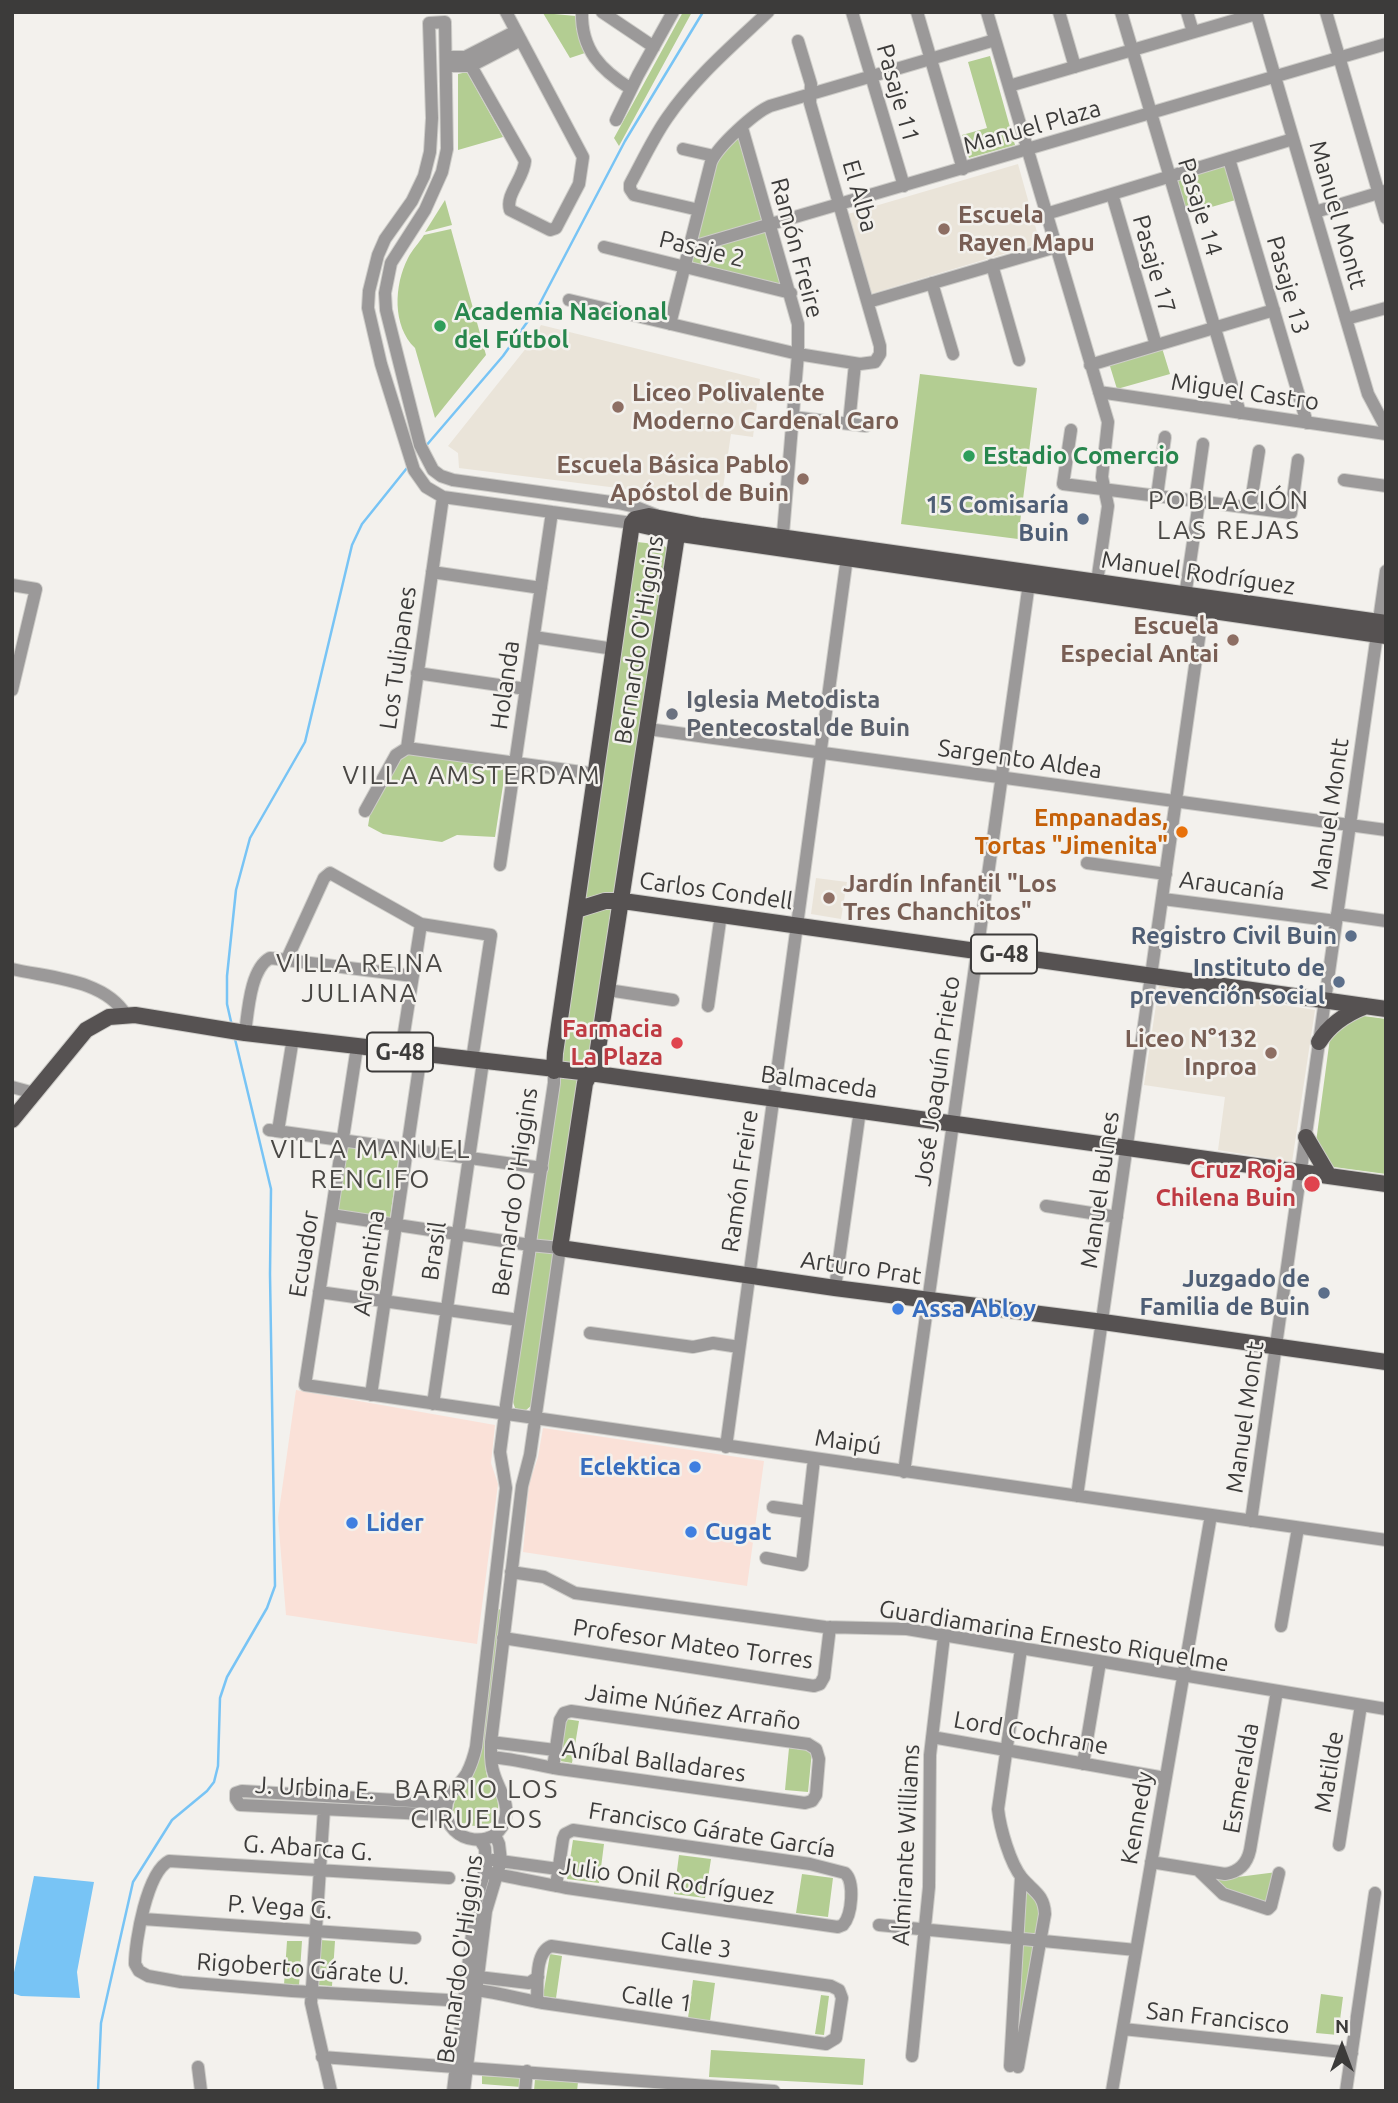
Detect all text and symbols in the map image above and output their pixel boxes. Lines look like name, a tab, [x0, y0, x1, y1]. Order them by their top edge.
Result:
street label: Pasaje 11	[870, 41, 926, 145]
street label: Manuel Plaza	[960, 94, 1104, 160]
street label: Manuel Montt	[1303, 137, 1373, 293]
street label: Pasaje 14	[1171, 155, 1229, 259]
street label: El Alba	[836, 157, 884, 235]
street label: Ramón Freire	[764, 175, 830, 321]
place label: Escuela Rayen Mapu	[958, 201, 1095, 257]
street label: Pasaje 17	[1126, 212, 1182, 316]
marker: Escuela Rayen Mapu	[936, 221, 952, 237]
street label: Pasaje 2	[656, 224, 748, 274]
street label: Pasaje 13	[1260, 233, 1316, 337]
place label: Academia Nacional del Fútbol	[454, 298, 667, 354]
marker: Academia Nacional del Fútbol	[432, 318, 448, 334]
street label: Miguel Castro	[1169, 367, 1321, 417]
place label: Liceo Polivalente Moderno Cardenal Caro	[632, 379, 899, 435]
marker: Liceo Polivalente Moderno Cardenal Caro	[610, 399, 626, 415]
place label: Estadio Comercio	[983, 442, 1179, 470]
marker: Estadio Comercio	[961, 448, 977, 464]
place label: Escuela Básica Pablo Apóstol de Buin	[557, 451, 789, 507]
marker: Escuela Básica Pablo Apóstol de Buin	[795, 471, 811, 487]
district label: POBLACIÓN LAS REJAS	[1149, 484, 1309, 546]
place label: 15 Comisaría Buin	[925, 491, 1069, 547]
marker: 15 Comisaría Buin	[1075, 511, 1091, 527]
street label: Bernardo O'Higgins	[608, 534, 670, 746]
street label: Manuel Rodríguez	[1099, 545, 1297, 601]
street label: Los Tulipanes	[374, 584, 422, 732]
place label: Escuela Especial Antai	[1060, 612, 1219, 668]
marker: Escuela Especial Antai	[1225, 632, 1241, 648]
street label: Holanda	[485, 639, 525, 731]
place label: Iglesia Metodista Pentecostal de Buin	[686, 686, 910, 742]
marker: Iglesia Metodista Pentecostal de Buin	[664, 706, 680, 722]
street label: Sargento Aldea	[936, 733, 1104, 785]
street label: Manuel Montt	[1305, 736, 1355, 892]
district label: VILLA AMSTERDAM	[344, 759, 600, 791]
place label: Empanadas, Tortas "Jimenita"	[975, 804, 1168, 860]
marker: Empanadas, Tortas "Jimenita"	[1174, 824, 1190, 840]
street label: Araucanía	[1178, 865, 1286, 907]
street label: Carlos Condell	[637, 866, 795, 916]
place label: Jardín Infantil "Los Tres Chanchitos"	[843, 870, 1057, 926]
marker: Jardín Infantil "Los Tres Chanchitos"	[821, 890, 837, 906]
place label: Registro Civil Buin	[1131, 922, 1337, 950]
marker: Registro Civil Buin	[1343, 928, 1359, 944]
road number: G-48	[971, 934, 1037, 973]
district label: VILLA REINA JULIANA	[277, 947, 443, 1009]
place label: Instituto de prevención social	[1130, 954, 1325, 1010]
street label: José Joaquín Prieto	[908, 974, 966, 1188]
marker: Instituto de prevención social	[1331, 974, 1347, 990]
place label: Farmacia La Plaza	[562, 1015, 663, 1071]
place label: Liceo N°132 Inproa	[1125, 1025, 1257, 1081]
road number: G-48	[367, 1032, 433, 1072]
marker: Farmacia La Plaza	[669, 1035, 685, 1051]
marker: Liceo N°132 Inproa	[1263, 1045, 1279, 1061]
street label: Balmaceda	[759, 1060, 879, 1104]
street label: Bernardo O'Higgins	[486, 1086, 544, 1298]
street label: Ramón Freire	[716, 1108, 764, 1254]
street label: Manuel Bulnes	[1075, 1110, 1125, 1270]
district label: VILLA MANUEL RENGIFO	[272, 1133, 470, 1194]
place label: Cruz Roja Chilena Buin	[1155, 1156, 1296, 1212]
marker: Cruz Roja Chilena Buin	[1302, 1174, 1322, 1194]
street label: Ecuador	[283, 1208, 325, 1300]
street label: Argentina	[347, 1208, 391, 1318]
street label: Brasil	[416, 1220, 452, 1282]
street label: Arturo Prat	[799, 1245, 923, 1291]
place label: Juzgado de Familia de Buin	[1140, 1265, 1310, 1321]
marker: Juzgado de Familia de Buin	[1316, 1285, 1332, 1301]
place label: Assa Abloy	[912, 1295, 1036, 1323]
marker: Assa Abloy	[890, 1301, 906, 1317]
street label: Manuel Montt	[1220, 1339, 1270, 1495]
street label: Maipú	[813, 1423, 883, 1461]
place label: Eclektica	[579, 1453, 681, 1481]
marker: Eclektica	[687, 1459, 703, 1475]
place label: Lider	[366, 1509, 424, 1537]
marker: Lider	[344, 1515, 360, 1531]
place label: Cugat	[705, 1518, 772, 1546]
marker: Cugat	[683, 1524, 699, 1540]
street label: Guardiamarina Ernesto Riquelme	[877, 1594, 1231, 1678]
street label: Profesor Mateo Torres	[571, 1613, 815, 1675]
street label: Jaime Núñez Arraño	[583, 1678, 803, 1736]
street label: Lord Cochrane	[951, 1705, 1111, 1761]
street label: Esmeralda	[1217, 1720, 1265, 1836]
street label: Matilde	[1308, 1729, 1350, 1815]
street label: Aníbal Balladares	[560, 1734, 748, 1788]
street label: Almirante Williams	[886, 1743, 926, 1947]
street label: Kennedy	[1115, 1769, 1159, 1867]
street label: J. Urbina E.	[254, 1770, 376, 1806]
district label: BARRIO LOS CIRUELOS	[396, 1773, 558, 1834]
street label: Francisco Gárate García	[586, 1796, 838, 1864]
street label: G. Abarca G.	[242, 1829, 374, 1867]
street label: Julio Onil Rodríguez	[558, 1852, 776, 1910]
street label: Bernardo O'Higgins	[431, 1853, 489, 2065]
street label: P. Vega G.	[226, 1889, 334, 1925]
street label: Calle 3	[658, 1926, 734, 1964]
street label: Rigoberto Gárate U.	[195, 1947, 411, 1991]
street label: Calle 1	[619, 1980, 695, 2018]
street label: San Francisco	[1145, 1996, 1291, 2040]
north arrow	[1307, 2012, 1377, 2082]
text: N	[1335, 2015, 1349, 2037]

